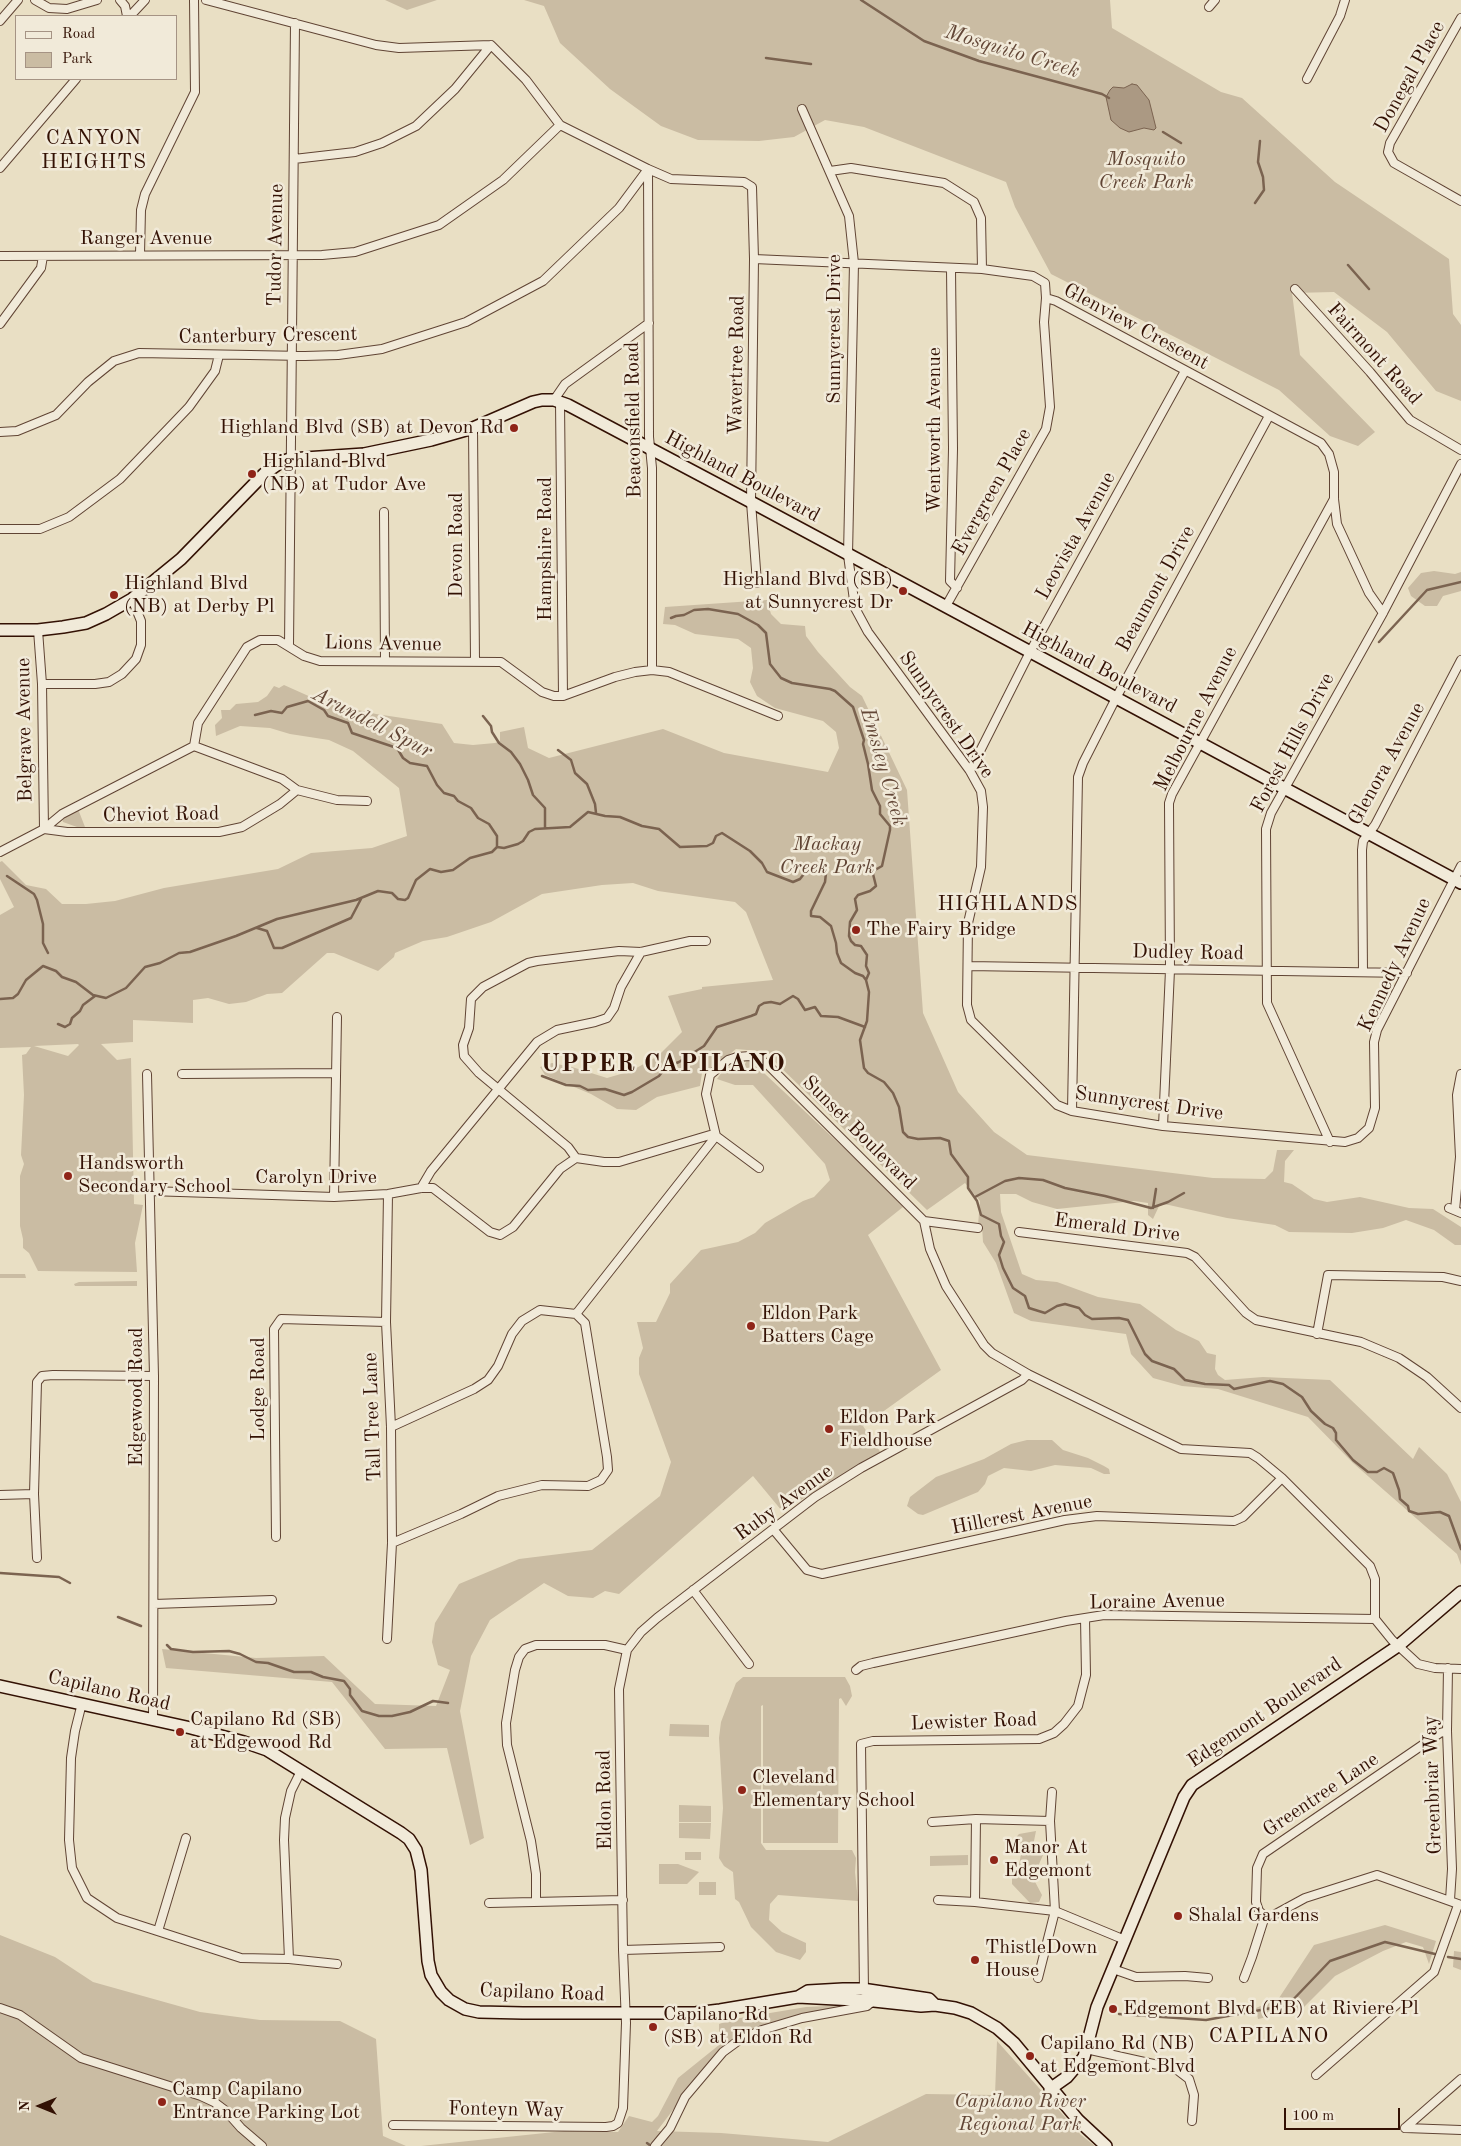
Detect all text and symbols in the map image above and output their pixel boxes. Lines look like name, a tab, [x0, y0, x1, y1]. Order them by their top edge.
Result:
legend	[15, 15, 178, 80]
street label: Donegal Place	[1369, 17, 1451, 137]
water label: Mosquito Creek	[942, 20, 1082, 84]
text: Road	[62, 27, 95, 42]
text: Park	[62, 52, 93, 67]
district label: CANYON HEIGHTS	[40, 125, 148, 175]
park label: Mosquito Creek Park	[1098, 148, 1194, 195]
street label: Tudor Avenue	[263, 183, 289, 307]
street label: Ranger Avenue	[80, 227, 212, 251]
street label: Sunnycrest Drive	[823, 254, 847, 404]
street label: Glenview Crescent	[1059, 279, 1213, 375]
street label: Wavertree Road	[724, 295, 750, 435]
street label: Fairmont Road	[1322, 298, 1426, 410]
street label: Canterbury Crescent	[178, 322, 358, 350]
street label: Beaconsfield Road	[621, 341, 647, 499]
street label: Wentworth Avenue	[923, 347, 947, 513]
place label: Highland Blvd (SB) at Devon Rd	[220, 416, 504, 440]
marker: Highland Blvd (SB) at Devon Rd	[508, 422, 520, 434]
street label: Evergreen Place	[947, 424, 1037, 560]
street label: Highland Boulevard	[660, 426, 824, 528]
place label: Highland Blvd (NB) at Tudor Ave	[262, 450, 426, 497]
marker: Highland Blvd (NB) at Tudor Ave	[246, 468, 258, 480]
street label: Leovista Avenue	[1031, 468, 1121, 604]
street label: Hampshire Road	[534, 477, 558, 621]
street label: Devon Road	[445, 492, 469, 598]
street label: Beaumont Drive	[1111, 522, 1201, 656]
place label: Highland Blvd (SB) at Sunnycrest Dr	[722, 568, 893, 615]
place label: Highland Blvd (NB) at Derby Pl	[124, 572, 275, 619]
marker: Highland Blvd (SB) at Sunnycrest Dr	[897, 585, 909, 597]
marker: Highland Blvd (NB) at Derby Pl	[108, 589, 120, 601]
street label: Highland Boulevard	[1017, 617, 1181, 719]
street label: Lions Avenue	[324, 631, 442, 657]
street label: Melbourne Avenue	[1149, 642, 1243, 796]
street label: Sunnycrest Drive	[893, 647, 999, 783]
street label: Belgrave Avenue	[12, 658, 38, 802]
street label: Forest Hills Drive	[1246, 669, 1340, 817]
water label: Arundell Spur	[308, 682, 436, 764]
street label: Glenora Avenue	[1343, 698, 1431, 830]
water label: Emsley Creek	[854, 705, 912, 829]
street label: Cheviot Road	[103, 802, 219, 828]
park label: Mackay Creek Park	[779, 833, 875, 880]
district label: HIGHLANDS	[936, 891, 1080, 917]
street label: Kennedy Avenue	[1353, 894, 1437, 1036]
place label: The Fairy Bridge	[866, 918, 1016, 942]
marker: The Fairy Bridge	[850, 924, 862, 936]
street label: Dudley Road	[1132, 940, 1244, 966]
district label: UPPER CAPILANO	[538, 1049, 788, 1079]
street label: Sunset Boulevard	[797, 1071, 921, 1195]
street label: Sunnycrest Drive	[1073, 1082, 1225, 1126]
place label: Handsworth Secondary School	[78, 1152, 231, 1199]
street label: Carolyn Drive	[255, 1166, 377, 1190]
marker: Handsworth Secondary School	[62, 1170, 74, 1182]
street label: Emerald Drive	[1053, 1208, 1181, 1248]
place label: Eldon Park Batters Cage	[761, 1302, 874, 1349]
marker: Eldon Park Batters Cage	[745, 1320, 757, 1332]
street label: Edgewood Road	[125, 1327, 149, 1467]
street label: Lodge Road	[247, 1337, 271, 1441]
street label: Tall Tree Lane	[359, 1352, 387, 1482]
place label: Eldon Park Fieldhouse	[839, 1406, 936, 1453]
marker: Eldon Park Fieldhouse	[823, 1423, 835, 1435]
street label: Ruby Avenue	[730, 1460, 838, 1546]
street label: Hillcrest Avenue	[950, 1490, 1094, 1540]
street label: Loraine Avenue	[1089, 1589, 1225, 1615]
street label: Edgemont Boulevard	[1183, 1652, 1347, 1774]
street label: Capilano Road	[45, 1665, 173, 1717]
place label: Capilano Rd (SB) at Edgewood Rd	[190, 1708, 342, 1755]
street label: Lewister Road	[910, 1708, 1038, 1736]
street label: Greenbriar Way	[1419, 1715, 1447, 1855]
marker: Capilano Rd (SB) at Edgewood Rd	[174, 1726, 186, 1738]
street label: Greentree Lane	[1259, 1748, 1383, 1842]
street label: Eldon Road	[592, 1750, 618, 1850]
place label: Cleveland Elementary School	[752, 1766, 915, 1813]
marker: Cleveland Elementary School	[736, 1784, 748, 1796]
place label: Manor At Edgemont	[1004, 1836, 1092, 1883]
marker: Manor At Edgemont	[988, 1854, 1000, 1866]
place label: Shalal Gardens	[1188, 1904, 1319, 1928]
marker: Shalal Gardens	[1172, 1910, 1184, 1922]
place label: ThistleDown House	[985, 1936, 1097, 1983]
marker: ThistleDown House	[969, 1954, 981, 1966]
street label: Capilano Road	[479, 1979, 605, 2007]
place label: Edgemont Blvd (EB) at Riviere Pl	[1123, 1997, 1419, 2021]
place label: Capilano Rd (SB) at Eldon Rd	[663, 2003, 813, 2050]
marker: Edgemont Blvd (EB) at Riviere Pl	[1107, 2003, 1119, 2015]
marker: Capilano Rd (SB) at Eldon Rd	[647, 2021, 659, 2033]
district label: CAPILANO	[1208, 2023, 1330, 2049]
place label: Capilano Rd (NB) at Edgemont Blvd	[1040, 2032, 1195, 2079]
marker: Capilano Rd (NB) at Edgemont Blvd	[1024, 2050, 1036, 2062]
place label: Camp Capilano Entrance Parking Lot	[172, 2078, 360, 2125]
north arrow	[15, 2081, 65, 2131]
park label: Capilano River Regional Park	[954, 2090, 1086, 2137]
marker: Camp Capilano Entrance Parking Lot	[156, 2096, 168, 2108]
street label: Fonteyn Way	[448, 2097, 564, 2123]
scale bar	[1286, 2098, 1402, 2130]
text: N	[18, 2101, 32, 2111]
text: 100 m	[1292, 2109, 1334, 2124]

